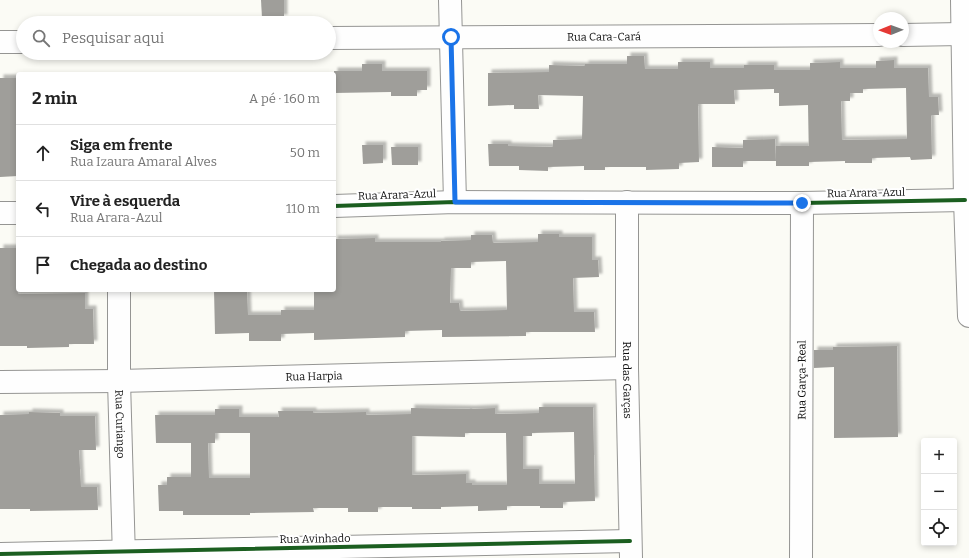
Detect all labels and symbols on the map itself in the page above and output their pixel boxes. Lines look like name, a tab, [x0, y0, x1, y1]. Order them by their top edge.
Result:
north arrow	[873, 12, 909, 48]
route start	[442, 28, 460, 46]
street label: Rua Cara-Cará	[567, 30, 641, 43]
street label: Rua Arara-Azul	[827, 186, 905, 200]
street label: Rua Arara-Azul	[358, 187, 436, 203]
route end	[793, 194, 811, 212]
street label: Rua Garça-Real	[795, 340, 808, 420]
street label: Rua das Garças	[621, 341, 635, 419]
street label: Rua Harpia	[285, 369, 343, 383]
street label: Rua Curiango	[113, 389, 128, 459]
street label: Rua Avinhado	[279, 532, 351, 546]

